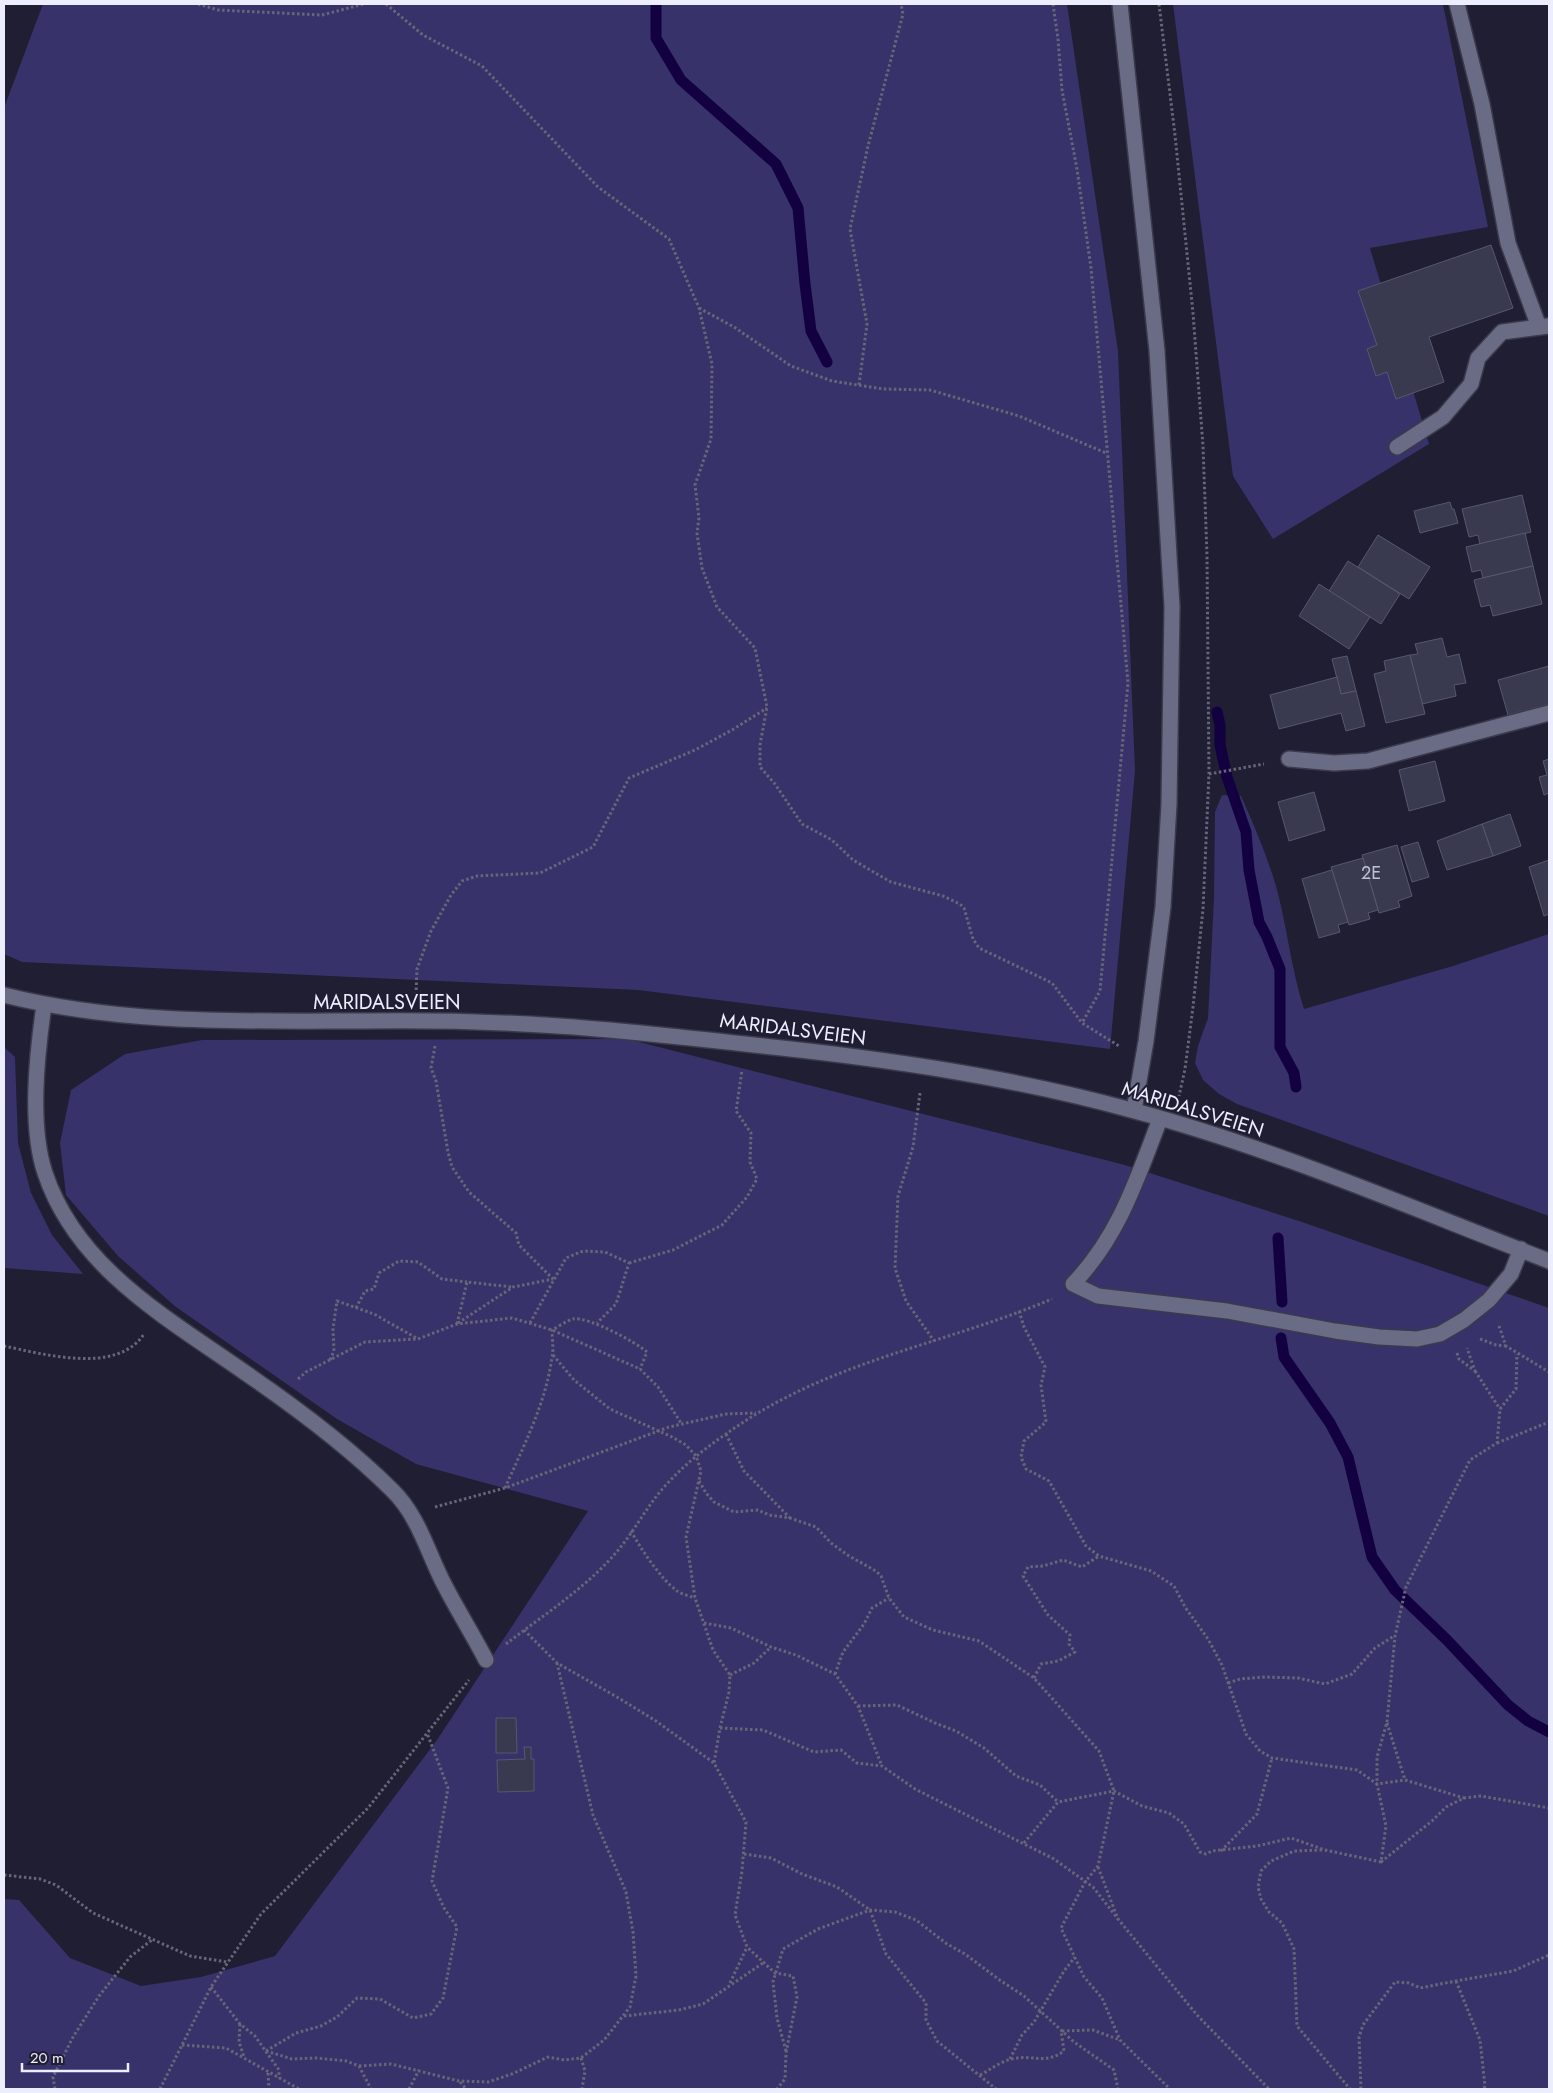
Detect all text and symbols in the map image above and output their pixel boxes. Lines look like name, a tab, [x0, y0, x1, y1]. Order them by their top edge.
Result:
house number: 2E	[1361, 860, 1381, 886]
street label: MARIDALSVEIEN	[313, 988, 461, 1017]
street label: MARIDALSVEIEN	[718, 1006, 868, 1053]
street label: MARIDALSVEIEN	[1118, 1074, 1268, 1145]
scale bar	[22, 2040, 129, 2072]
text: 20 m	[30, 2047, 64, 2069]

